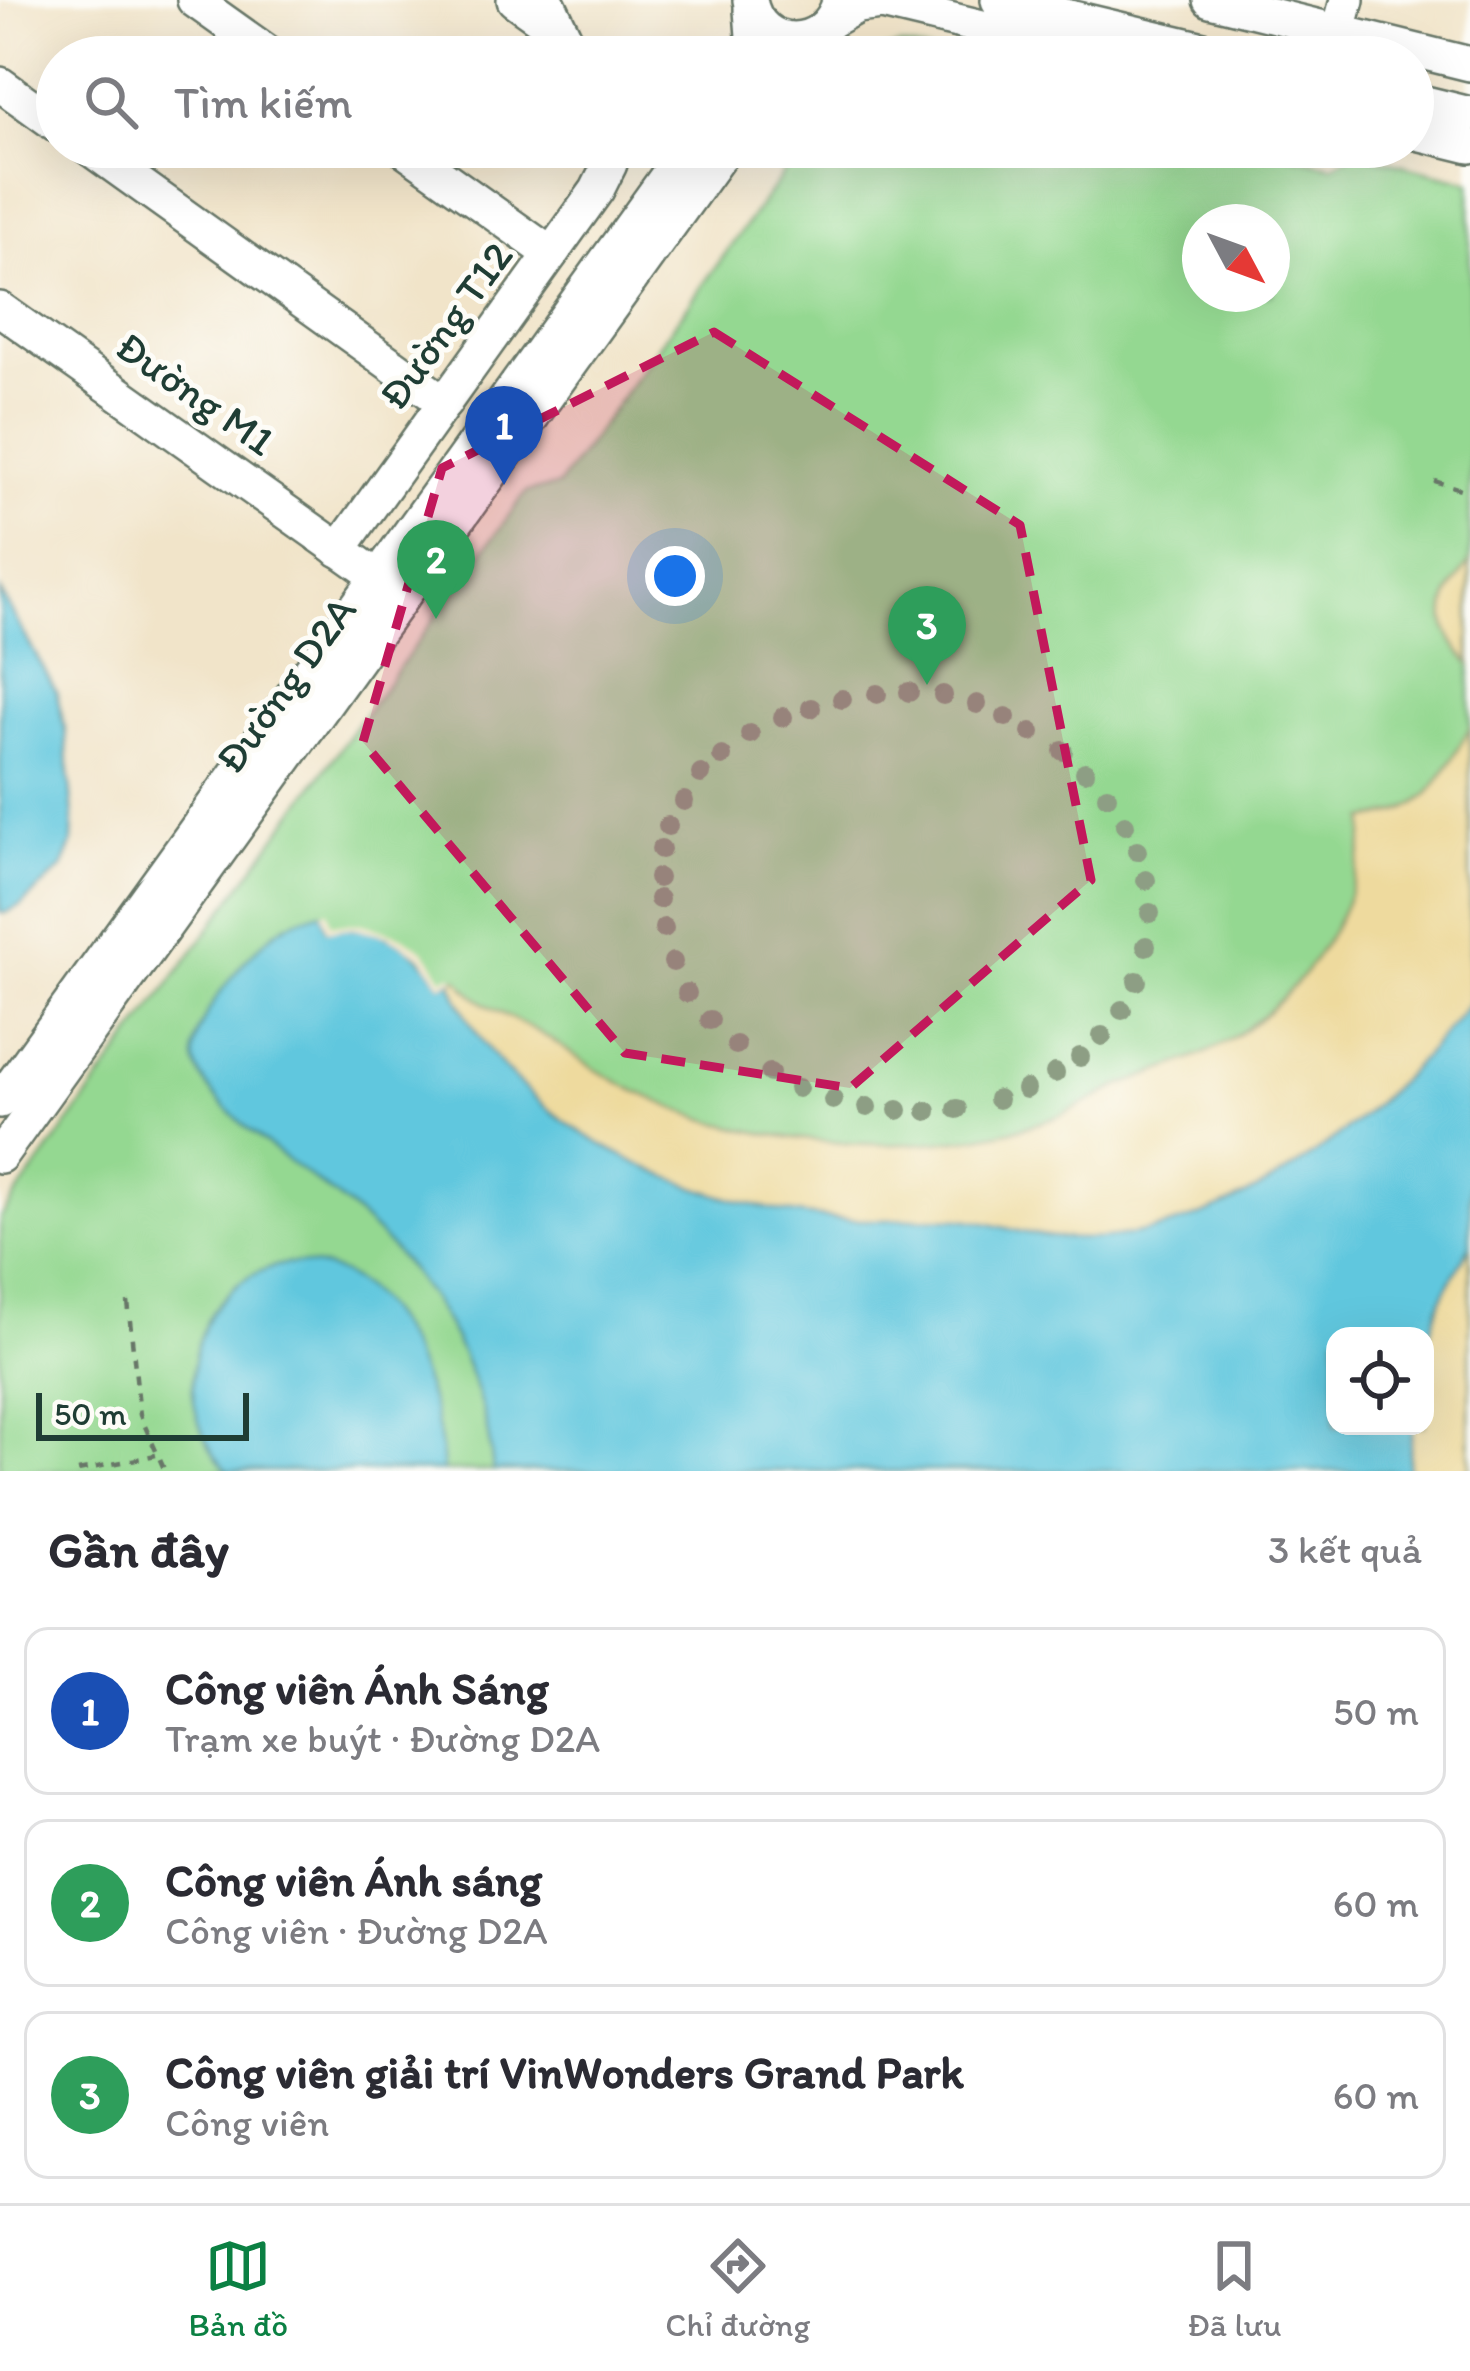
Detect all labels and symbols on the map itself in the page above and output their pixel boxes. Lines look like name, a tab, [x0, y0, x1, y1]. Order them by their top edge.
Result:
north arrow	[1182, 204, 1290, 312]
street label: Đường T12	[368, 232, 523, 419]
street label: Đường M1	[107, 320, 285, 466]
pin: 1	[465, 386, 543, 485]
pin: 2	[397, 520, 475, 619]
your location	[645, 546, 705, 606]
street label: Đường D2A	[204, 586, 367, 783]
pin: 3	[888, 586, 966, 685]
scale bar	[36, 1387, 249, 1440]

